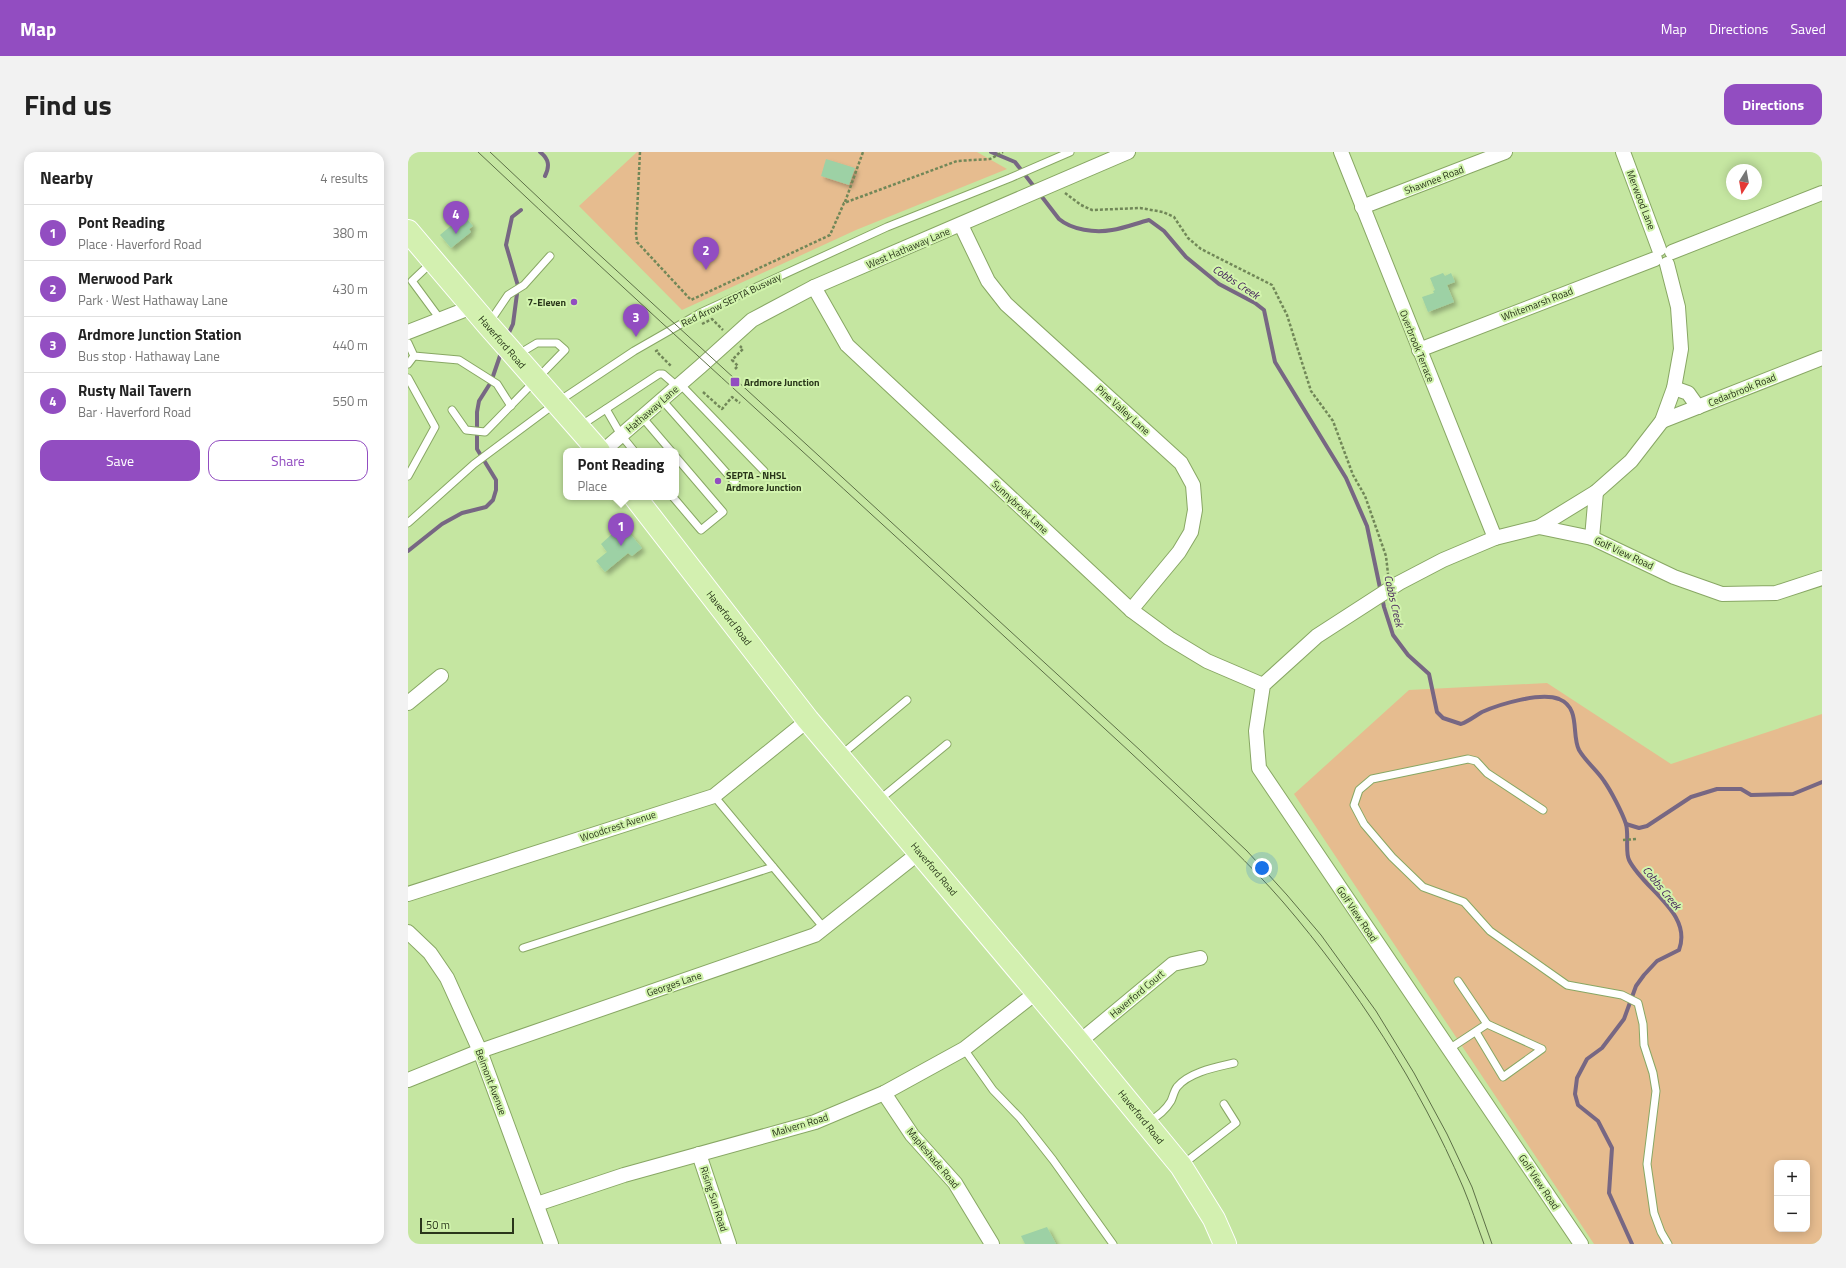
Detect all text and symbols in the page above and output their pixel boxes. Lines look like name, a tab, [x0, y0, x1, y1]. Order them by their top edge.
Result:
text: Map	[20, 14, 56, 43]
text: Map	[1661, 18, 1687, 39]
text: Directions	[1709, 18, 1768, 39]
text: Saved	[1790, 18, 1826, 39]
text: Find us	[24, 83, 112, 126]
button: Directions	[1724, 84, 1822, 125]
street label: Shawnee Road	[1402, 162, 1466, 198]
north arrow	[1726, 164, 1762, 200]
text: Nearby	[40, 165, 93, 191]
text: 4 results	[320, 168, 368, 188]
street label: Merwood Lane	[1623, 168, 1659, 232]
pin: 4	[443, 201, 469, 234]
text: Pont Reading	[78, 211, 165, 234]
text: 1	[49, 223, 57, 243]
text: 380 m	[332, 223, 368, 243]
street label: West Hathaway Lane	[864, 224, 952, 272]
text: Place · Haverford Road	[78, 234, 202, 254]
pin: 2	[693, 237, 719, 270]
water label: Cobbs Creek	[1209, 261, 1263, 304]
text: Merwood Park	[78, 267, 173, 290]
street label: Red Arrow SEPTA Busway	[678, 269, 784, 331]
text: 2	[49, 279, 57, 299]
text: 430 m	[332, 279, 368, 299]
street label: Whitemarsh Road	[1499, 283, 1575, 325]
text: Park · West Hathaway Lane	[78, 290, 228, 310]
place label: 7-Eleven	[528, 295, 566, 310]
marker: 7-Eleven	[569, 297, 579, 307]
pin: 3	[623, 304, 649, 337]
street label: Overbrook Terrace	[1396, 308, 1438, 384]
street label: Haverford Road	[475, 312, 529, 372]
text: Ardmore Junction Station	[78, 323, 241, 346]
text: 3	[49, 335, 57, 355]
text: 440 m	[332, 335, 368, 355]
text: Bus stop · Hathaway Lane	[78, 346, 220, 366]
street label: Cedarbrook Road	[1706, 370, 1778, 410]
place label: Ardmore Junction	[744, 375, 820, 390]
marker: Ardmore Junction	[729, 376, 741, 388]
text: Rusty Nail Tavern	[78, 379, 192, 402]
street label: Hathaway Lane	[622, 382, 682, 436]
street label: Pine Valley Lane	[1093, 382, 1153, 438]
text: 4	[49, 391, 57, 411]
text: 550 m	[332, 391, 368, 411]
text: Bar · Haverford Road	[78, 402, 191, 422]
button: Save	[40, 440, 200, 481]
button: Share	[208, 440, 368, 481]
popup	[563, 448, 679, 500]
text: Pont Reading	[578, 453, 664, 476]
place label: SEPTA - NHSL Ardmore Junction	[726, 468, 802, 495]
text: Place	[578, 476, 607, 496]
marker: SEPTA - NHSL Ardmore Junction	[713, 476, 723, 486]
street label: Sunnybrook Lane	[988, 477, 1052, 537]
pin: 1	[608, 513, 634, 546]
street label: Golf View Road	[1592, 533, 1656, 573]
water label: Cobbs Creek	[1380, 573, 1408, 630]
street label: Haverford Road	[703, 587, 755, 649]
street label: Woodcrest Avenue	[578, 807, 658, 845]
street label: Haverford Road	[907, 839, 961, 899]
your location	[1252, 858, 1272, 878]
water label: Cobbs Creek	[1639, 863, 1686, 914]
street label: Golf View Road	[1333, 883, 1381, 945]
street label: Haverford Court	[1106, 966, 1168, 1021]
street label: Georges Lane	[645, 968, 703, 1000]
street label: Belmont Avenue	[472, 1047, 510, 1117]
street label: Haverford Road	[1114, 1087, 1168, 1147]
street label: Malvern Road	[770, 1109, 830, 1141]
street label: Mapleshade Road	[903, 1124, 963, 1192]
street label: Golf View Road	[1515, 1151, 1563, 1213]
map controls	[1774, 1160, 1810, 1232]
button: +	[1774, 1160, 1810, 1196]
street label: Rising Sun Road	[696, 1164, 732, 1234]
button: −	[1774, 1196, 1810, 1232]
scale bar	[420, 1216, 514, 1235]
text: 50 m	[426, 1217, 450, 1233]

